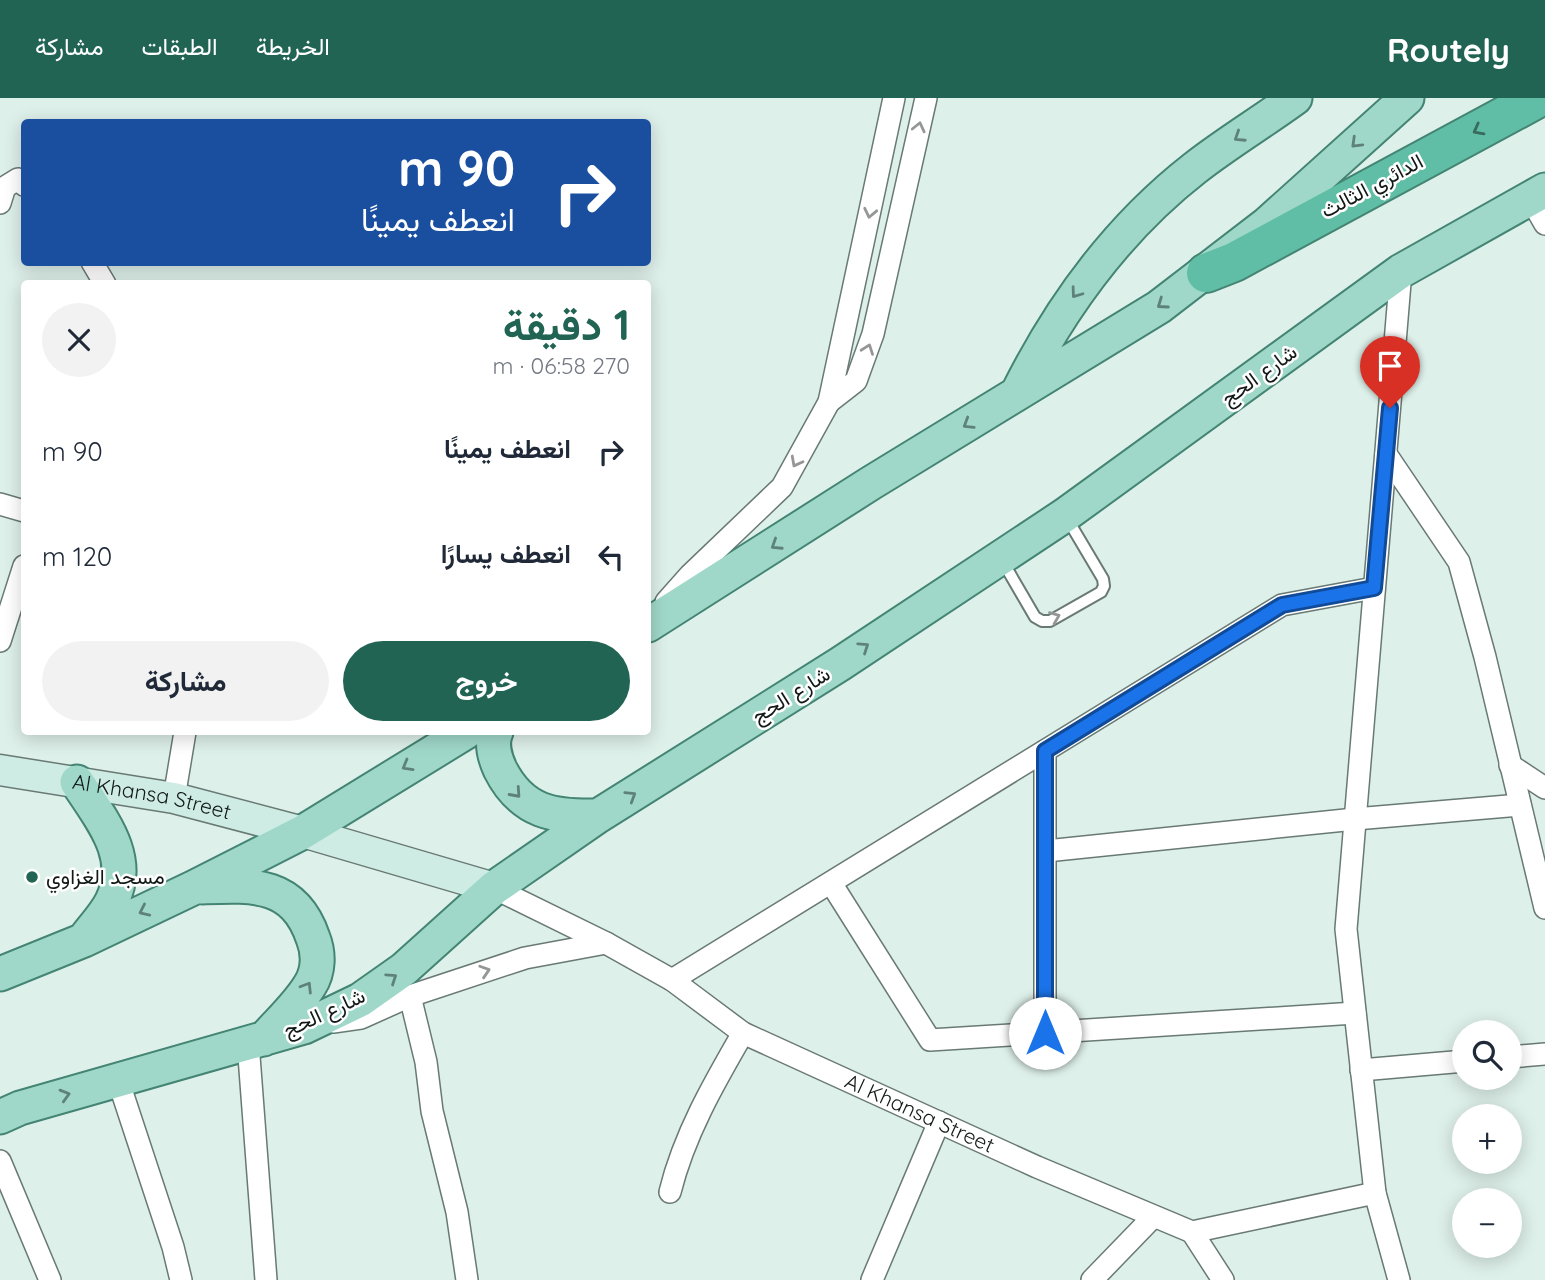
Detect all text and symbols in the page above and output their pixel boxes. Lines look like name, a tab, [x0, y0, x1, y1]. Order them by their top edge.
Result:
text: Routely	[1387, 29, 1510, 70]
text: مشاركة	[35, 31, 103, 61]
text: الطبقات	[141, 31, 218, 61]
text: الخريطة	[256, 31, 330, 61]
one-way arrow	[911, 121, 926, 133]
one-way arrow	[1472, 121, 1485, 135]
one-way arrow	[1234, 129, 1247, 142]
one-way arrow	[1351, 135, 1364, 148]
text: 90 m	[398, 137, 515, 198]
icon: right	[539, 147, 630, 238]
street label: الدائري الثالث	[1316, 147, 1429, 227]
text: انعطف يمينًا	[361, 199, 515, 239]
one-way arrow	[863, 207, 878, 219]
one-way arrow	[1072, 285, 1084, 298]
one-way arrow	[1157, 296, 1170, 308]
text: 1 دقيقة	[503, 298, 630, 351]
button: close	[42, 303, 116, 377]
pin	[1360, 336, 1420, 408]
street label: شارع الحج	[1215, 338, 1303, 412]
one-way arrow	[859, 343, 873, 355]
icon: arrive	[1371, 347, 1409, 385]
text: 270 m · 06:58	[493, 351, 630, 380]
one-way arrow	[963, 415, 976, 428]
text: انعطف يمينًا	[444, 432, 571, 465]
icon: right	[592, 433, 630, 471]
text: 90 m	[42, 435, 103, 468]
one-way arrow	[791, 454, 804, 467]
one-way arrow	[771, 536, 784, 549]
text: انعطف يسارًا	[441, 537, 571, 570]
icon: left	[592, 538, 630, 576]
text: 120 m	[42, 540, 112, 573]
one-way arrow	[1048, 611, 1060, 625]
button: مشاركة	[42, 641, 329, 721]
button: خروج	[343, 641, 630, 721]
one-way arrow	[856, 643, 869, 655]
street label: شارع الحج	[746, 660, 836, 730]
one-way arrow	[401, 758, 414, 771]
street label: Al Khansa Street	[71, 768, 234, 824]
one-way arrow	[508, 785, 521, 798]
one-way arrow	[623, 791, 636, 804]
place label: مسجد الغزاوي	[46, 863, 165, 894]
marker: مسجد الغزاوي	[24, 869, 40, 885]
one-way arrow	[139, 903, 151, 917]
one-way arrow	[479, 965, 491, 980]
one-way arrow	[384, 974, 397, 986]
one-way arrow	[299, 981, 312, 994]
street label: شارع الحج	[278, 982, 370, 1044]
position arrow	[1008, 996, 1082, 1070]
map controls	[1452, 1020, 1522, 1258]
button: search	[1452, 1020, 1522, 1090]
street label: Al Khansa Street	[841, 1067, 999, 1158]
one-way arrow	[58, 1089, 70, 1103]
button: +	[1452, 1104, 1522, 1174]
button: −	[1452, 1188, 1522, 1258]

